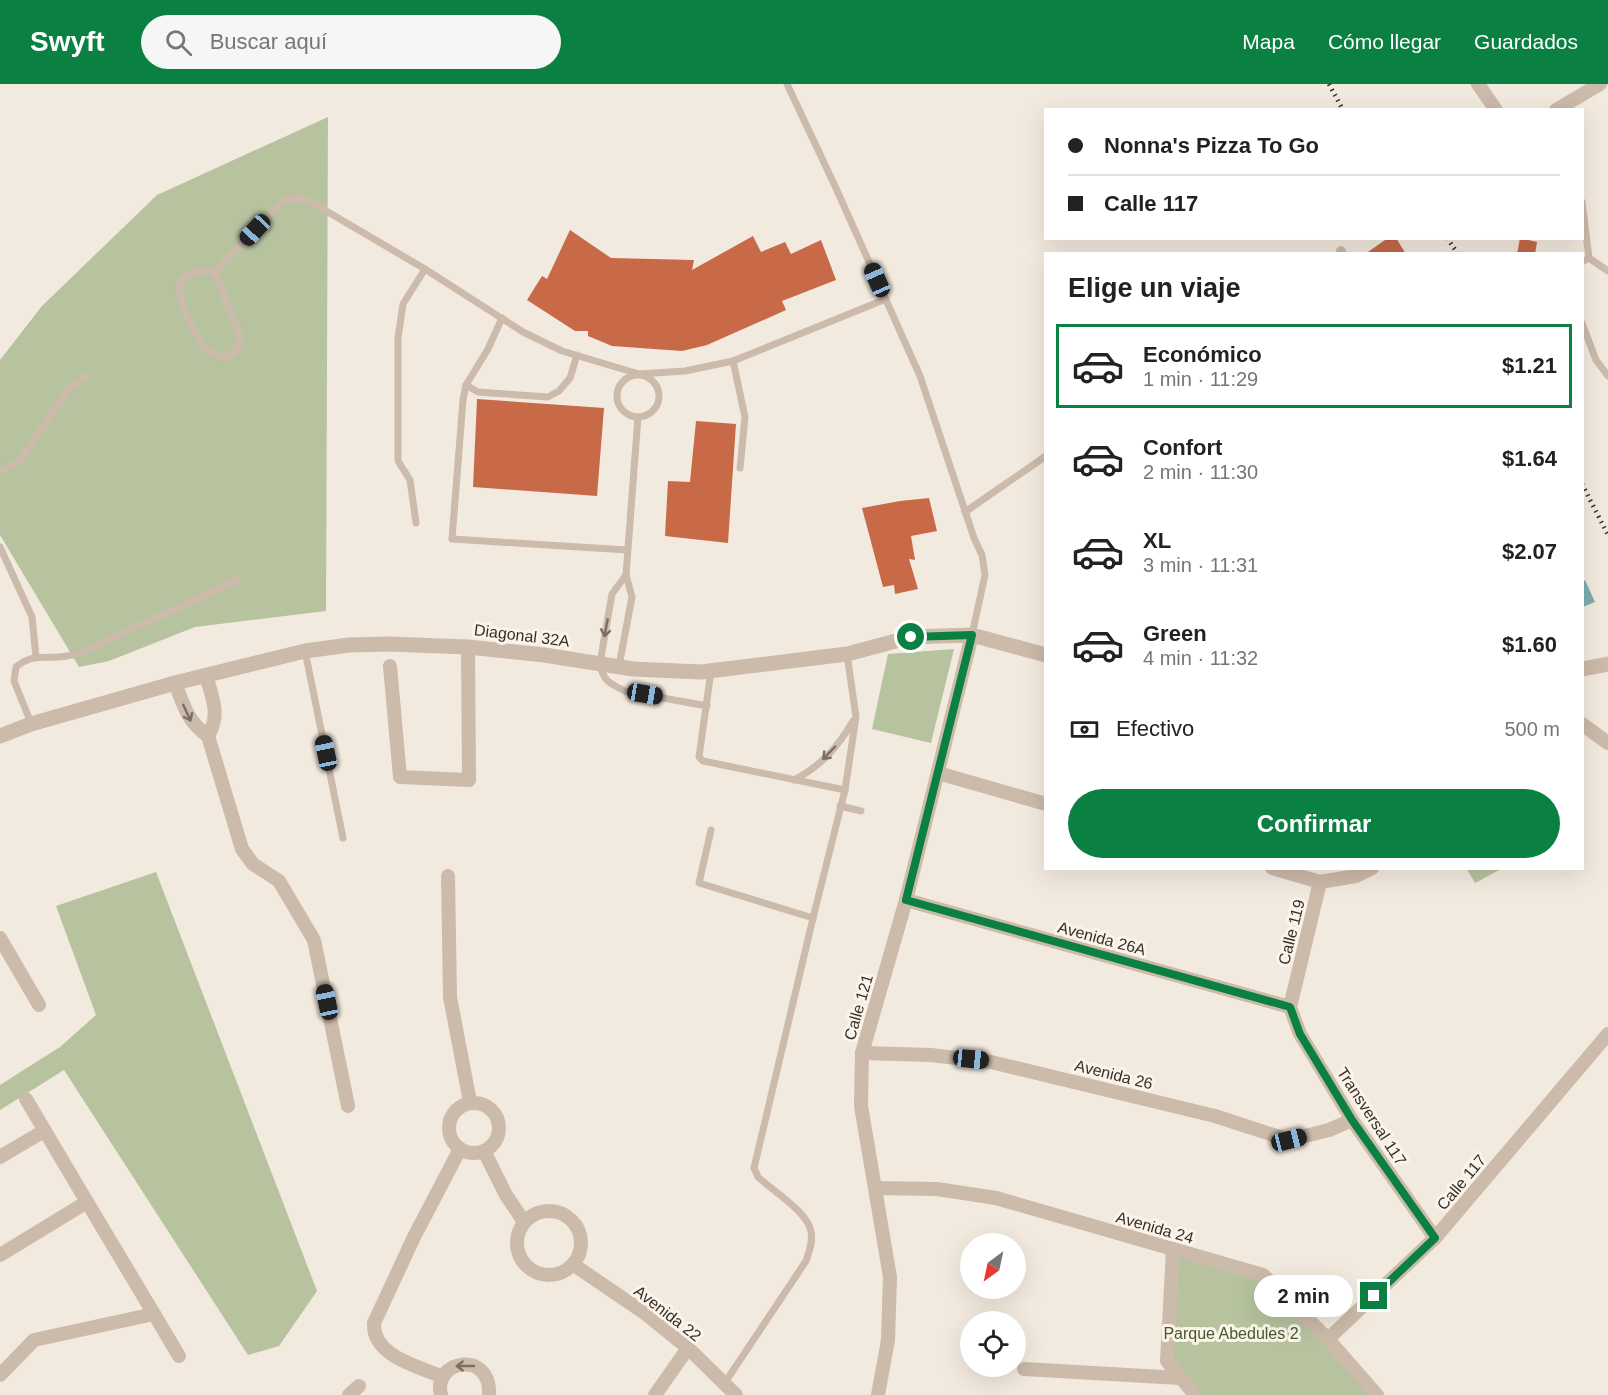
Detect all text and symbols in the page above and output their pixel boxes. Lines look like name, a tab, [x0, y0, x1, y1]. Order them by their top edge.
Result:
search box	[141, 15, 561, 69]
text: Swyft	[30, 26, 105, 57]
icon: search	[162, 26, 195, 59]
text: Buscar aquí	[210, 29, 327, 54]
text: Mapa	[1242, 30, 1295, 53]
text: Cómo llegar	[1328, 30, 1441, 53]
text: Guardados	[1474, 30, 1578, 53]
text: Nonna's Pizza To Go	[1104, 133, 1319, 158]
text: Calle 117	[1104, 191, 1198, 216]
car	[236, 211, 274, 249]
car	[861, 260, 893, 300]
text: Elige un viaje	[1068, 273, 1241, 303]
icon: car	[1071, 339, 1125, 393]
text: Económico	[1143, 342, 1262, 367]
text: $1.21	[1502, 353, 1557, 378]
text: 1 min · 11:29	[1143, 368, 1258, 390]
icon: car	[1071, 432, 1125, 486]
text: Confort	[1143, 435, 1222, 460]
text: $1.64	[1502, 446, 1557, 471]
text: 2 min · 11:30	[1143, 461, 1258, 483]
icon: car	[1071, 525, 1125, 579]
text: XL	[1143, 528, 1171, 553]
text: $2.07	[1502, 539, 1557, 564]
text: 3 min · 11:31	[1143, 554, 1258, 576]
one-way arrow	[600, 618, 611, 638]
icon: car	[1071, 618, 1125, 672]
street label: Diagonal 32A	[473, 621, 571, 650]
text: Green	[1143, 621, 1207, 646]
route start	[897, 623, 924, 650]
text: $1.60	[1502, 632, 1557, 657]
text: 4 min · 11:32	[1143, 647, 1258, 669]
car	[626, 682, 664, 706]
one-way arrow	[182, 703, 193, 721]
icon: cash	[1068, 713, 1101, 746]
text: Efectivo	[1116, 716, 1194, 741]
text: 500 m	[1504, 718, 1560, 740]
car	[313, 734, 339, 772]
one-way arrow	[822, 746, 836, 761]
button: Confirmar	[1068, 789, 1560, 858]
street label: Calle 119	[1275, 898, 1308, 966]
street label: Avenida 26A	[1056, 919, 1148, 958]
street label: Calle 121	[841, 972, 876, 1042]
car	[314, 983, 340, 1021]
car	[952, 1048, 990, 1070]
street label: Avenida 26	[1073, 1057, 1155, 1092]
street label: Transversal 117	[1334, 1064, 1410, 1168]
car	[1269, 1127, 1309, 1153]
street label: Calle 117	[1434, 1151, 1489, 1213]
street label: Avenida 24	[1114, 1208, 1196, 1247]
north arrow	[960, 1233, 1026, 1299]
map controls	[960, 1233, 1026, 1377]
callout: 2 min	[1254, 1275, 1353, 1317]
street label: Avenida 22	[631, 1282, 704, 1345]
route end	[1360, 1282, 1387, 1309]
text: 2 min	[1277, 1285, 1330, 1307]
button: locate	[960, 1311, 1026, 1377]
park label: Parque Abedules 2	[1163, 1325, 1299, 1342]
one-way arrow	[456, 1360, 475, 1372]

